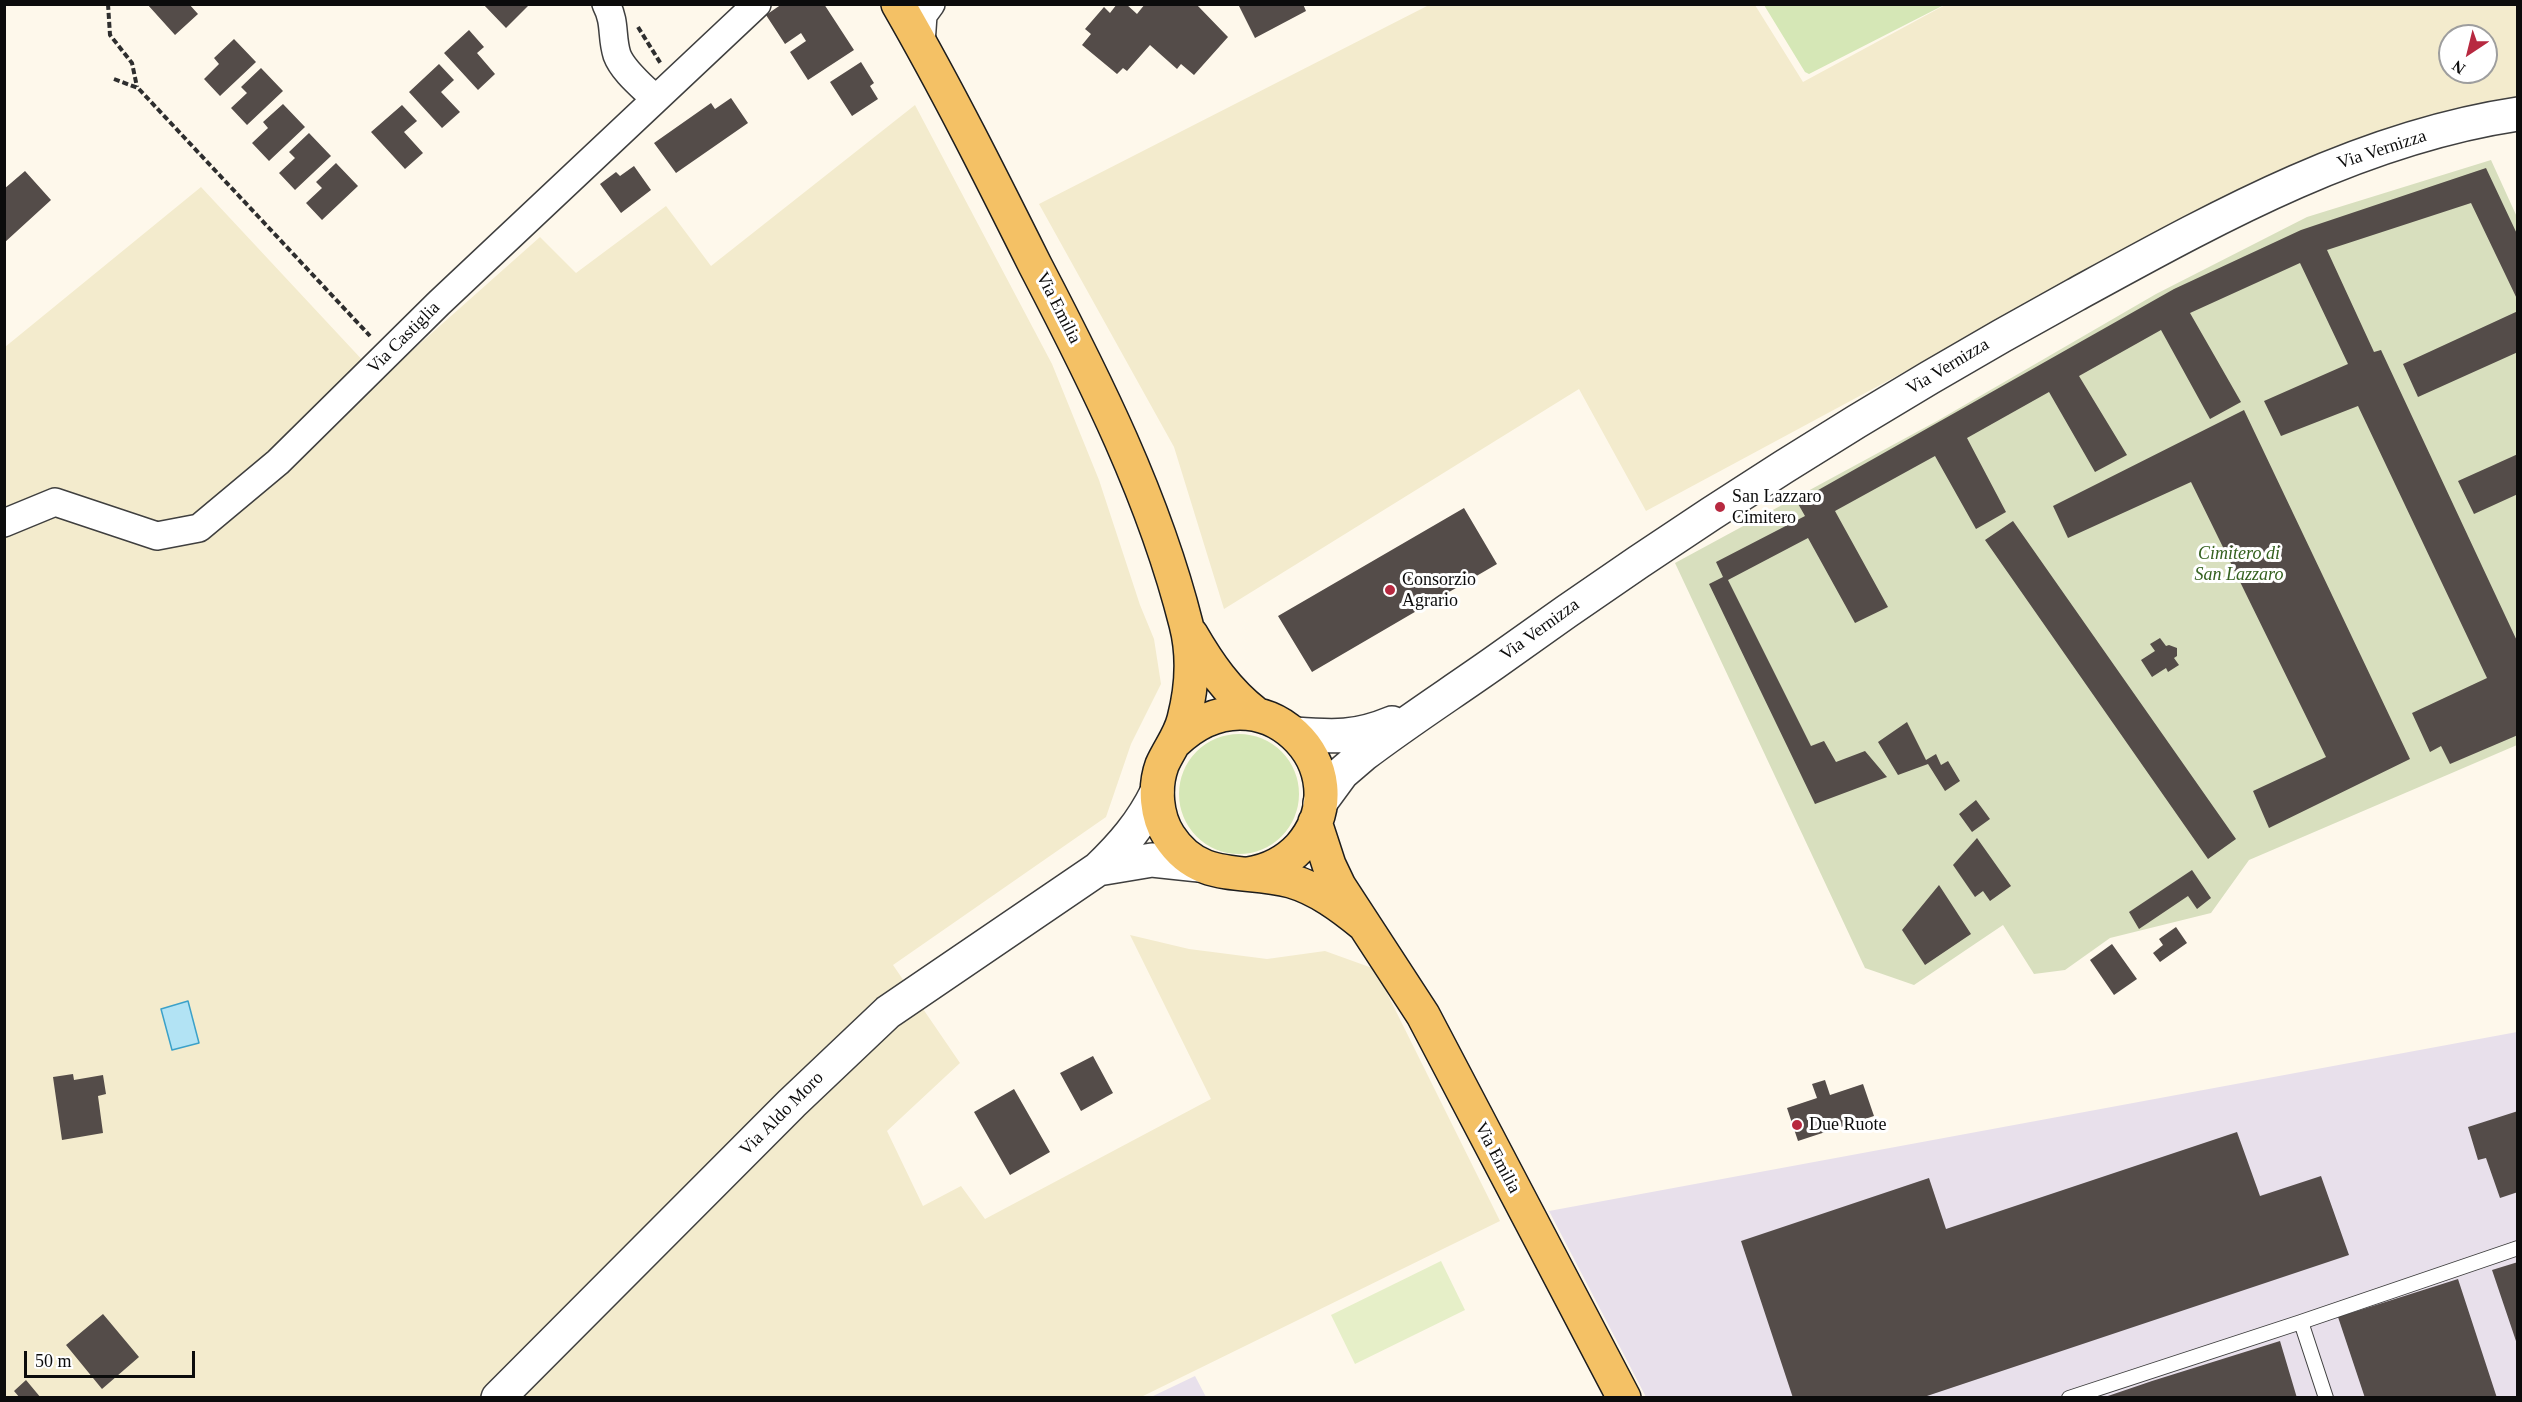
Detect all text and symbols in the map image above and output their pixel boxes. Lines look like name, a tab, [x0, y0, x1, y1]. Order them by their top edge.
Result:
north arrow	[2438, 24, 2498, 84]
text: N	[2449, 57, 2468, 78]
street label: Via Vernizza	[2335, 125, 2429, 175]
street label: Via Emilia	[1031, 269, 1085, 347]
street label: Via Castiglia	[363, 297, 445, 379]
street label: Via Vernizza	[1903, 334, 1993, 400]
place label: San Lazzaro Cimitero	[1732, 486, 1821, 528]
marker: San Lazzaro Cimitero	[1713, 500, 1727, 514]
park label: Cimitero di San Lazzaro	[2195, 543, 2283, 586]
place label: Consorzio Agrario	[1402, 569, 1476, 612]
marker: Consorzio Agrario	[1383, 583, 1397, 597]
street label: Via Vernizza	[1496, 594, 1584, 666]
street label: Via Aldo Moro	[736, 1068, 828, 1160]
place label: Due Ruote	[1809, 1114, 1886, 1136]
marker: Due Ruote	[1790, 1118, 1804, 1132]
street label: Via Emilia	[1469, 1119, 1525, 1197]
scale bar	[27, 1339, 198, 1377]
text: 50 m	[35, 1351, 72, 1371]

